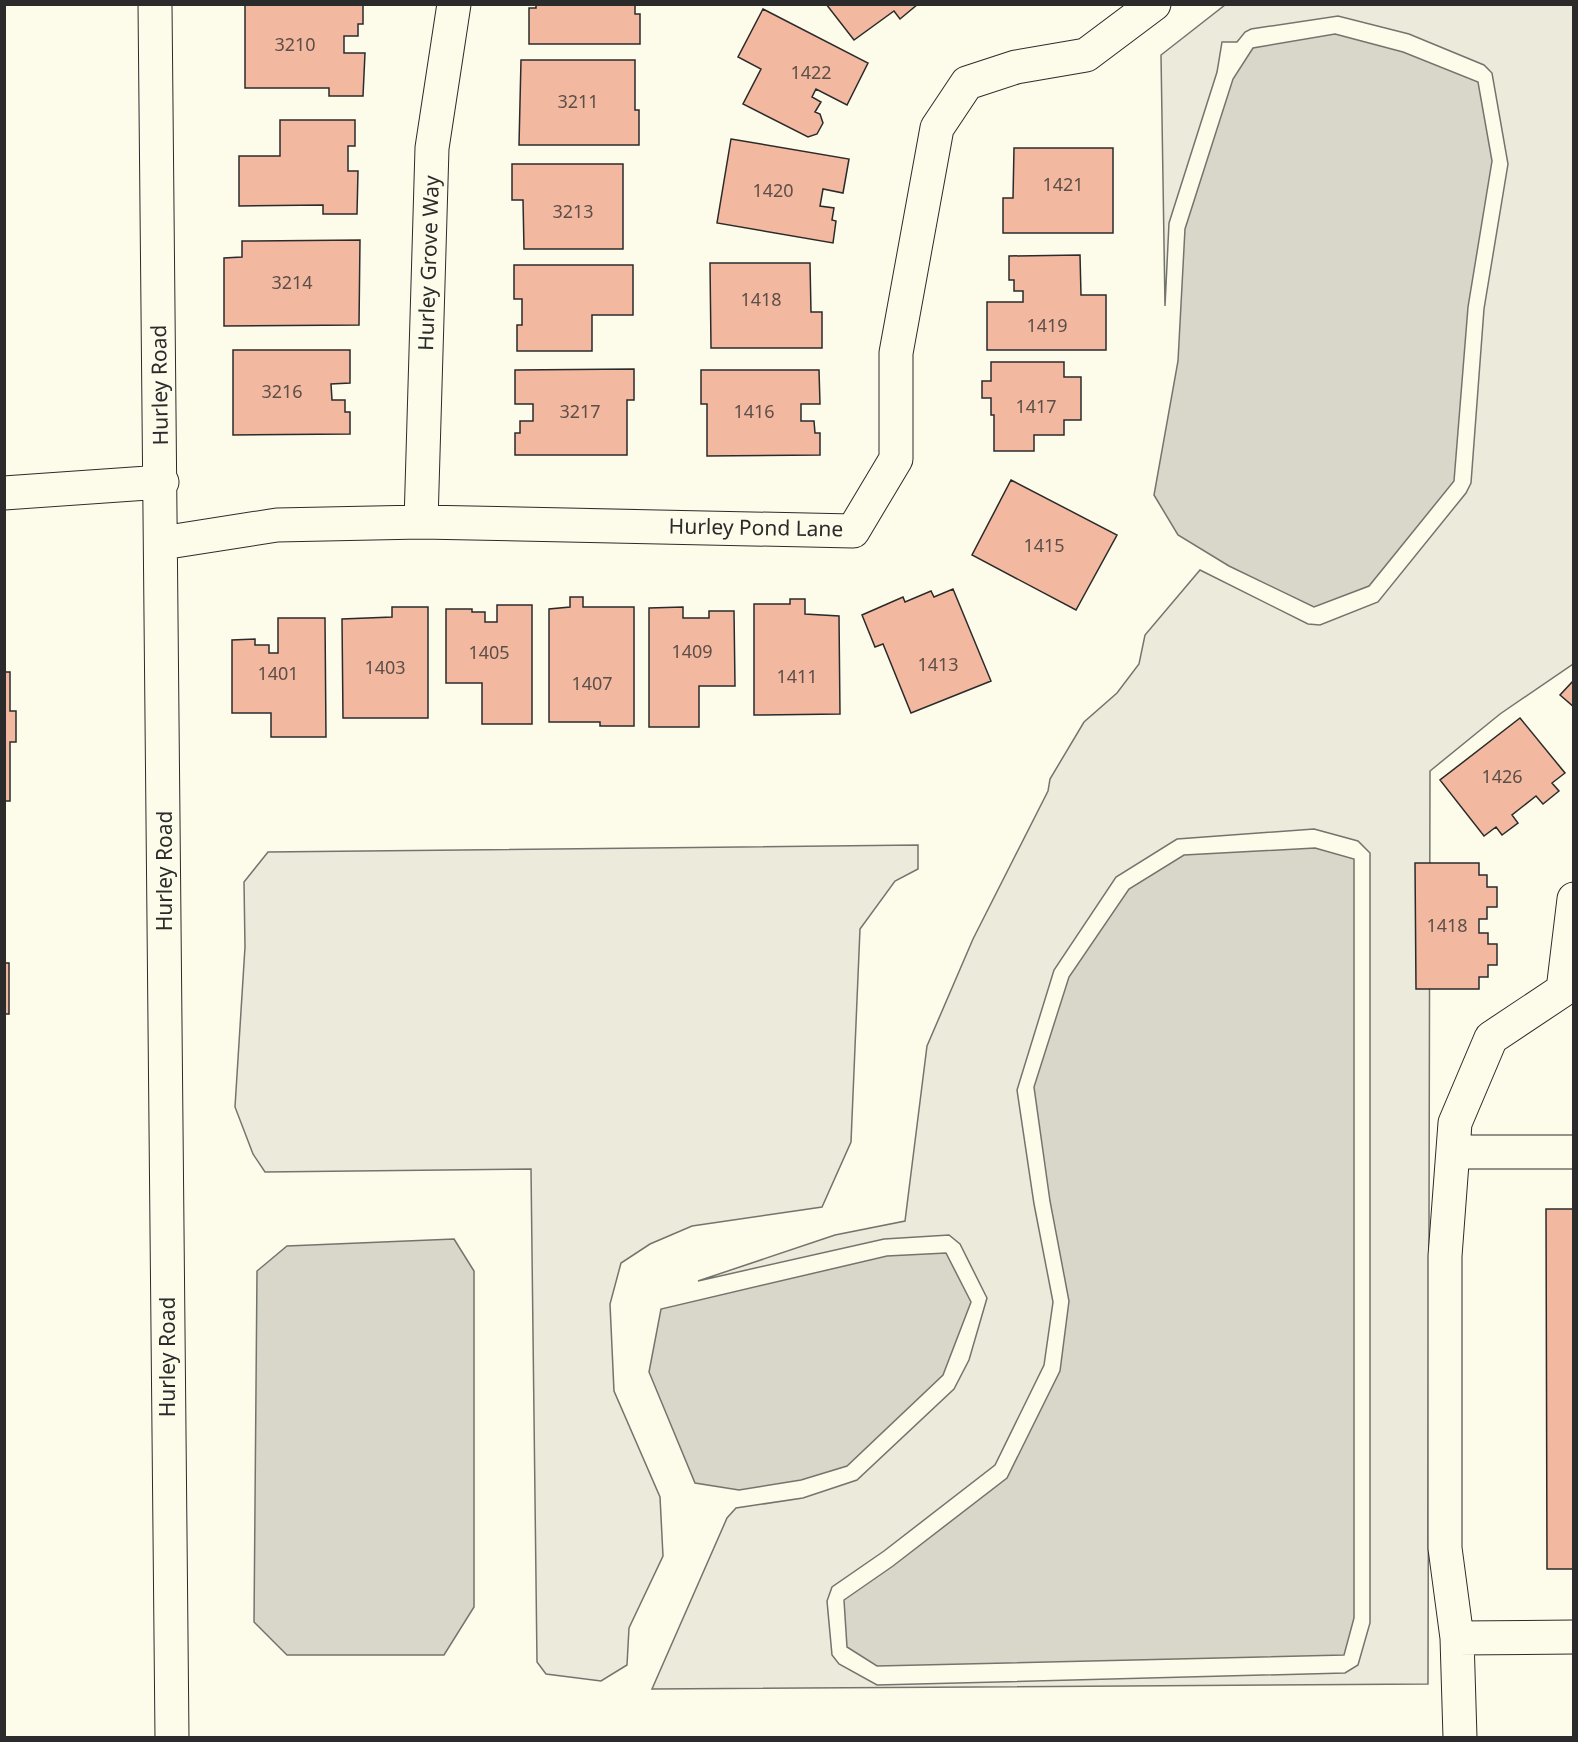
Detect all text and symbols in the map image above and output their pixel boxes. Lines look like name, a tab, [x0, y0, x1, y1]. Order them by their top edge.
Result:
house number: 3210	[274, 32, 316, 56]
house number: 1422	[790, 60, 832, 84]
house number: 3211	[557, 89, 599, 113]
house number: 1421	[1042, 172, 1084, 196]
street label: Hurley Grove Way	[411, 174, 445, 351]
house number: 1420	[752, 178, 794, 202]
house number: 3213	[552, 199, 594, 223]
house number: 3214	[271, 270, 313, 294]
house number: 1418	[740, 287, 782, 311]
house number: 1419	[1026, 313, 1068, 337]
street label: Hurley Road	[144, 324, 174, 446]
house number: 3216	[261, 379, 303, 403]
house number: 1417	[1015, 394, 1057, 418]
house number: 3217	[559, 399, 601, 423]
house number: 1416	[733, 399, 775, 423]
street label: Hurley Pond Lane	[668, 511, 844, 543]
house number: 1415	[1023, 533, 1065, 557]
house number: 1409	[671, 639, 713, 663]
house number: 1405	[468, 640, 510, 664]
house number: 1413	[917, 652, 959, 676]
house number: 1403	[364, 655, 406, 679]
house number: 1401	[257, 661, 299, 685]
house number: 1411	[776, 664, 818, 688]
house number: 1407	[571, 671, 613, 695]
house number: 1426	[1481, 764, 1523, 788]
street label: Hurley Road	[150, 811, 178, 931]
house number: 1418	[1426, 913, 1468, 937]
street label: Hurley Road	[153, 1297, 181, 1417]

